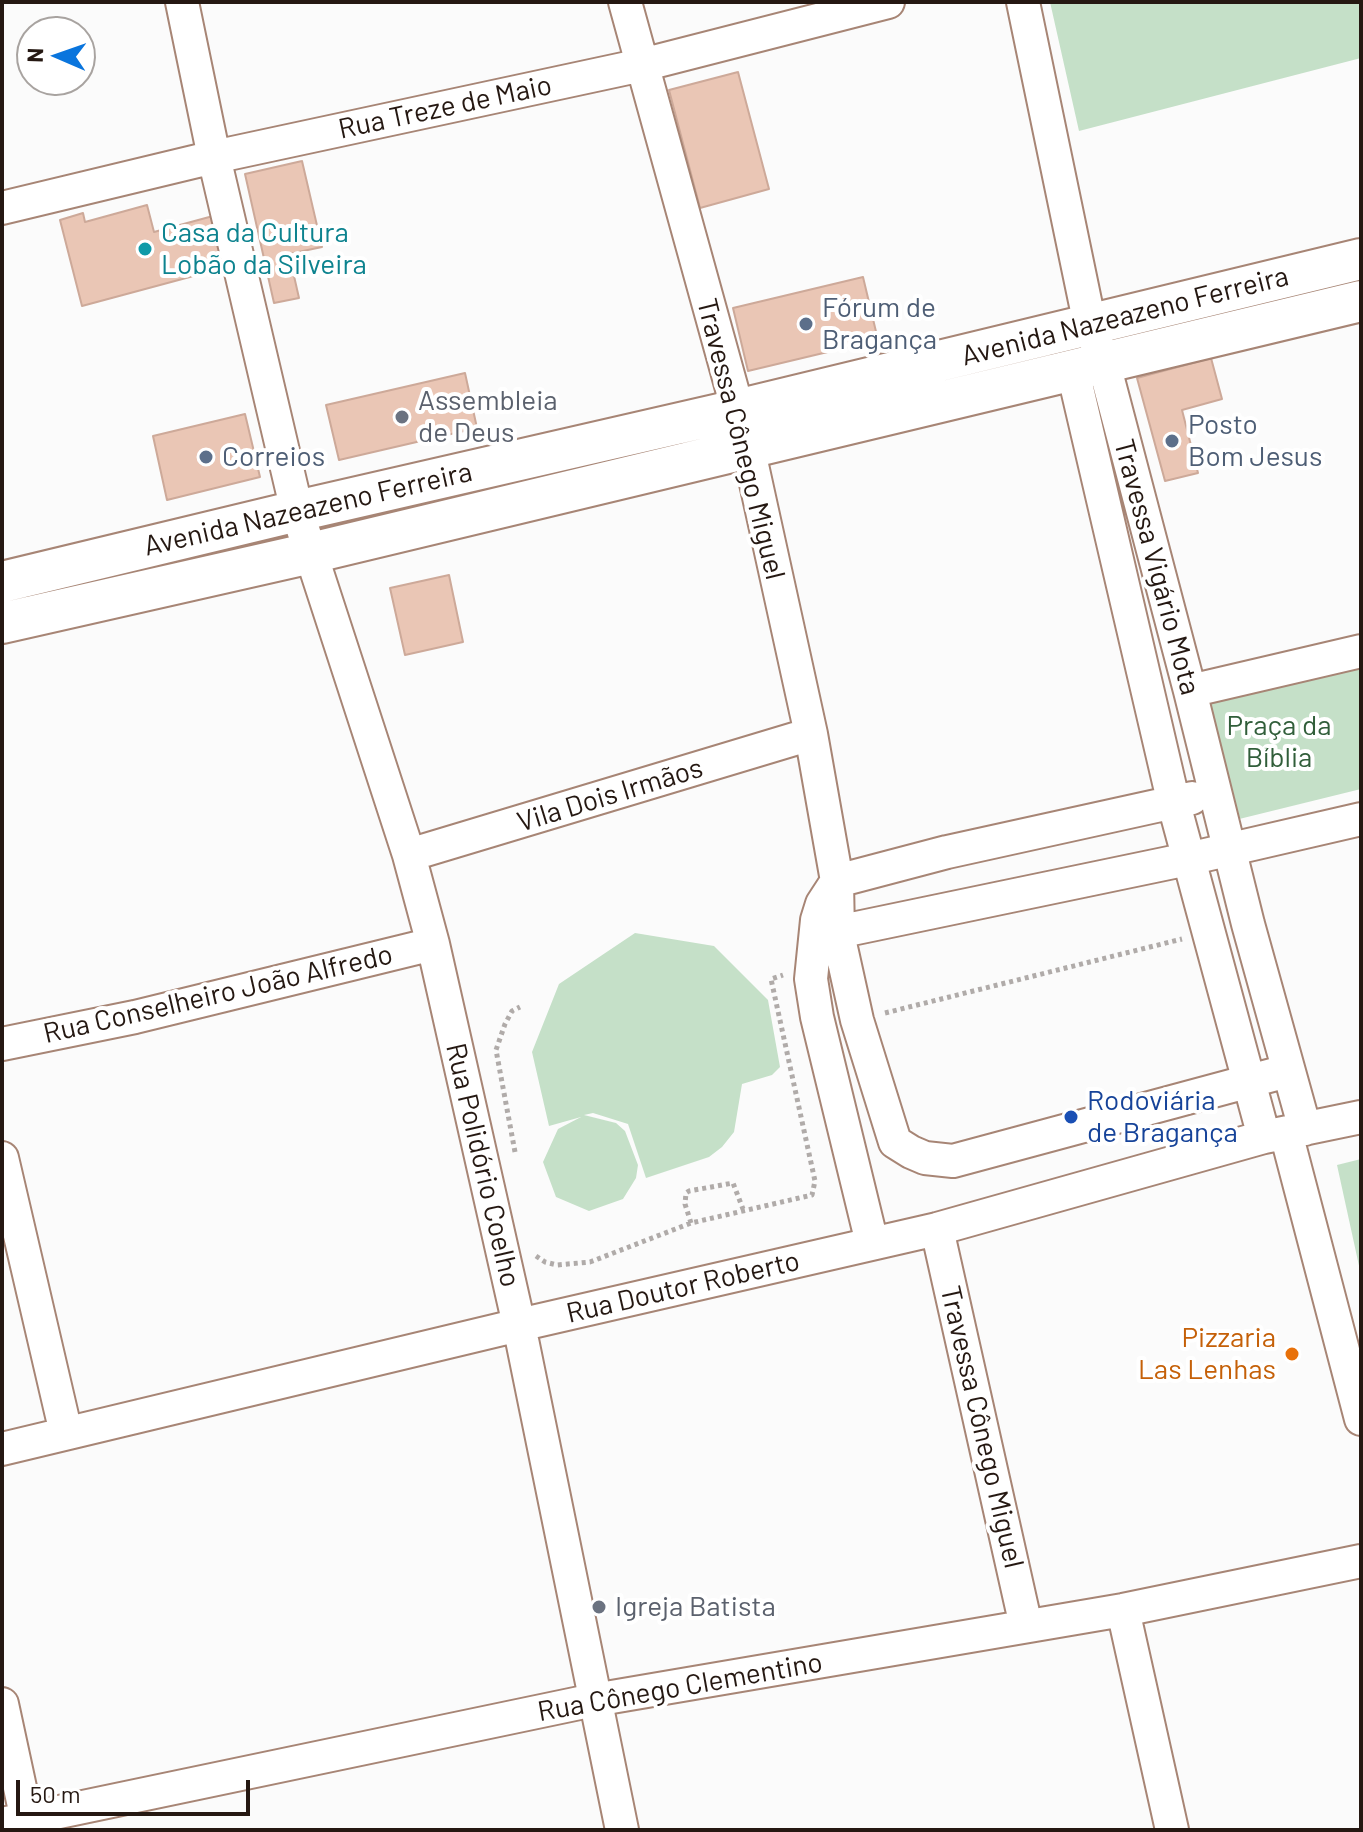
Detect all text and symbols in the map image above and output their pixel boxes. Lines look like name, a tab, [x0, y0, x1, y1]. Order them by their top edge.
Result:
north arrow	[16, 16, 96, 96]
text: N	[21, 47, 47, 63]
street label: Rua Treze de Maio	[335, 68, 555, 146]
place label: Casa da Cultura Lobão da Silveira	[161, 216, 367, 282]
marker: Casa da Cultura Lobão da Silveira	[136, 240, 154, 258]
street label: Avenida Nazeazeno Ferreira	[958, 259, 1292, 373]
place label: Fórum de Bragança	[822, 291, 937, 357]
street label: Travessa Cônego Miguel	[690, 295, 792, 583]
marker: Fórum de Bragança	[797, 315, 815, 333]
place label: Assembleia de Deus	[418, 384, 558, 450]
marker: Assembleia de Deus	[393, 408, 411, 426]
place label: Posto Bom Jesus	[1188, 408, 1322, 474]
marker: Posto Bom Jesus	[1163, 432, 1181, 450]
street label: Travessa Vigário Mota	[1107, 435, 1207, 699]
place label: Correios	[222, 440, 325, 474]
marker: Correios	[197, 448, 215, 466]
street label: Avenida Nazeazeno Ferreira	[141, 455, 475, 563]
park label: Praça da Bíblia	[1226, 709, 1332, 775]
street label: Vila Dois Irmãos	[513, 751, 707, 839]
street label: Rua Conselheiro João Alfredo	[40, 937, 396, 1051]
street label: Rua Polidório Coelho	[439, 1040, 527, 1290]
place label: Rodoviária de Bragança	[1087, 1084, 1238, 1150]
marker: Rodoviária de Bragança	[1062, 1108, 1080, 1126]
street label: Rua Doutor Roberto	[563, 1244, 803, 1330]
street label: Travessa Cônego Miguel	[933, 1283, 1031, 1571]
place label: Pizzaria Las Lenhas	[1138, 1321, 1276, 1387]
marker: Pizzaria Las Lenhas	[1283, 1345, 1301, 1363]
place label: Igreja Batista	[615, 1590, 776, 1624]
marker: Igreja Batista	[590, 1598, 608, 1616]
street label: Rua Cônego Clementino	[535, 1645, 825, 1729]
scale bar	[20, 1764, 254, 1814]
text: 50 m	[30, 1779, 81, 1808]

